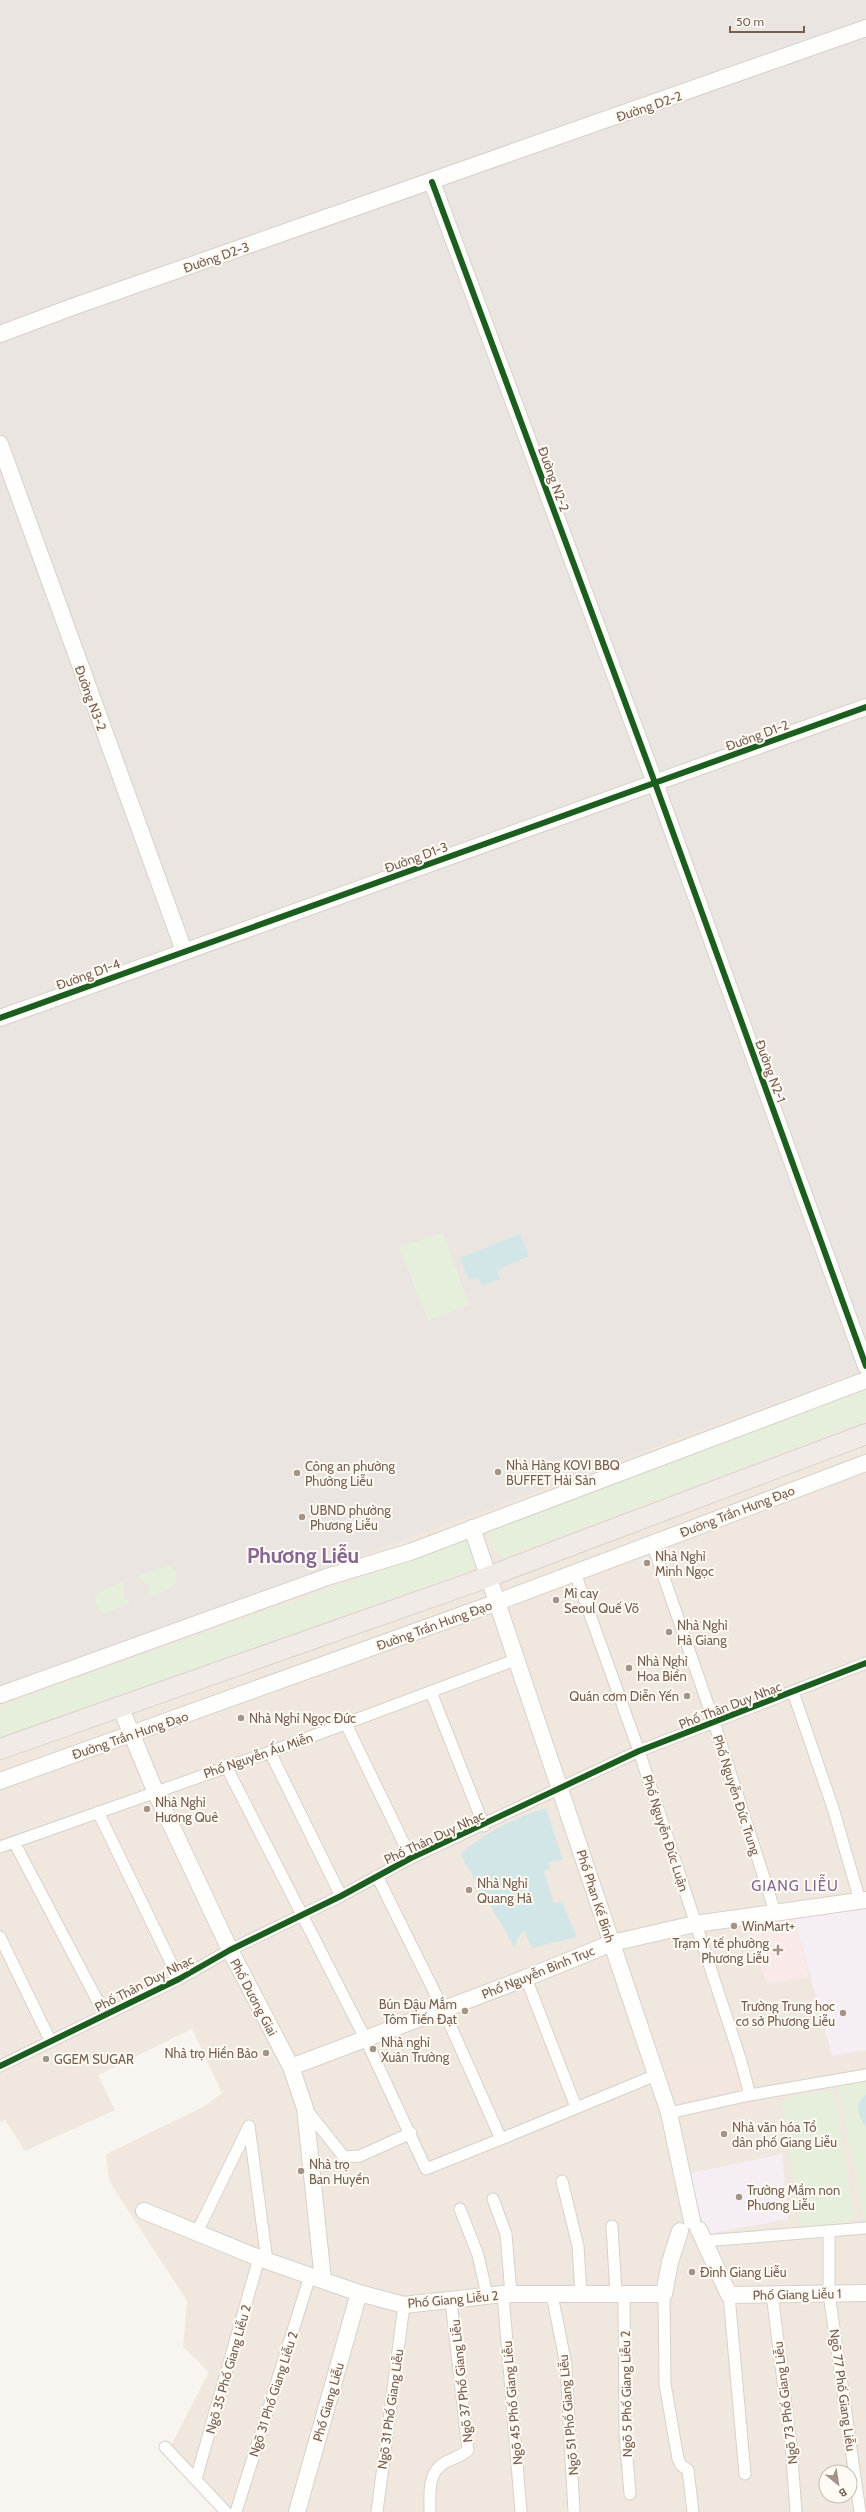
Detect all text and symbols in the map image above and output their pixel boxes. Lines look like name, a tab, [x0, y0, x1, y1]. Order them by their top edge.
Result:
scale bar	[730, 8, 804, 34]
text: 50 m	[736, 14, 764, 29]
street label: Đường D2-2	[614, 87, 684, 125]
street label: Đường D2-3	[181, 238, 251, 276]
street label: Đường N2-2	[535, 444, 573, 514]
street label: Đường N3-2	[72, 663, 110, 733]
street label: Đường D1-2	[723, 716, 791, 754]
street label: Đường D1-3	[382, 838, 450, 876]
street label: Đường D1-4	[54, 955, 123, 993]
street label: Đường N2-1	[752, 1038, 790, 1104]
place label: Nhà Hàng KOVI BBQ BUFFET Hải Sản	[506, 1457, 620, 1488]
place label: Công an phường Phường Liễu	[305, 1458, 396, 1489]
marker: Nhà Hàng KOVI BBQ BUFFET Hải Sản	[493, 1467, 503, 1477]
marker: Công an phường Phường Liễu	[292, 1468, 302, 1478]
street label: Đường Trần Hưng Đạo	[677, 1482, 797, 1540]
place label: UBND phường Phương Liễu	[310, 1502, 391, 1533]
marker: UBND phường Phương Liễu	[297, 1512, 307, 1522]
district label: Phương Liễu	[247, 1543, 359, 1568]
place label: Nhà Nghỉ Minh Ngọc	[655, 1548, 714, 1579]
marker: Nhà Nghỉ Minh Ngọc	[642, 1558, 652, 1568]
place label: Mì cay Seoul Quế Võ	[564, 1585, 639, 1616]
marker: Mì cay Seoul Quế Võ	[551, 1595, 561, 1605]
street label: Đường Trần Hưng Đạo	[374, 1597, 494, 1653]
place label: Nhà Nghỉ Hà Giang	[677, 1617, 728, 1648]
marker: Nhà Nghỉ Hà Giang	[664, 1627, 674, 1637]
place label: Nhà Nghỉ Hoa Biển	[637, 1653, 688, 1684]
marker: Nhà Nghỉ Hoa Biển	[624, 1663, 634, 1673]
street label: Phố Thân Duy Nhạc	[676, 1678, 784, 1732]
place label: Quán cơm Diễn Yến	[569, 1688, 679, 1704]
marker: Quán cơm Diễn Yến	[682, 1691, 692, 1701]
street label: Đường Trần Hưng Đạo	[70, 1708, 190, 1762]
place label: Nhà Nghỉ Ngọc Đức	[249, 1710, 356, 1726]
marker: Nhà Nghỉ Ngọc Đức	[236, 1713, 246, 1723]
street label: Phố Nguyễn Ấu Miễn	[201, 1728, 315, 1781]
street label: Phố Nguyễn Đức Trung	[710, 1733, 764, 1858]
street label: Phố Nguyễn Đức Luận	[640, 1773, 692, 1893]
place label: Nhà Nghỉ Hương Quê	[155, 1794, 218, 1825]
marker: Nhà Nghỉ Hương Quê	[142, 1804, 152, 1814]
street label: Phố Thân Duy Nhạc	[381, 1807, 487, 1867]
street label: Phố Phan Kế Bính	[573, 1848, 619, 1944]
district label: GIANG LIỄU	[751, 1874, 839, 1895]
place label: Nhà Nghỉ Quang Hà	[477, 1875, 533, 1906]
marker: Nhà Nghỉ Quang Hà	[464, 1885, 474, 1895]
place label: WinMart+	[742, 1918, 795, 1934]
marker: WinMart+	[729, 1921, 739, 1931]
place label: Trạm Y tế phường Phương Liễu	[672, 1935, 770, 1966]
street label: Phố Nguyễn Bỉnh Trục	[479, 1942, 597, 2002]
marker: Trạm Y tế phường Phương Liễu	[772, 1944, 784, 1956]
street label: Phố Thân Duy Nhạc	[92, 1951, 196, 2015]
street label: Phố Dương Giai	[227, 1956, 281, 2038]
place label: Bún Đậu Mắm Tôm Tiến Đạt	[379, 1996, 458, 2027]
place label: Trường Trung học cơ sở Phương Liễu	[736, 1998, 835, 2029]
marker: Bún Đậu Mắm Tôm Tiến Đạt	[460, 2006, 470, 2016]
marker: Trường Trung học cơ sở Phương Liễu	[838, 2008, 848, 2018]
place label: Nhà nghỉ Xuân Trường	[381, 2034, 450, 2065]
marker: Nhà nghỉ Xuân Trường	[368, 2044, 378, 2054]
place label: Nhà trọ Hiền Bảo	[165, 2045, 258, 2061]
marker: Nhà trọ Hiền Bảo	[261, 2048, 271, 2058]
place label: GGEM SUGAR	[54, 2051, 134, 2067]
marker: GGEM SUGAR	[41, 2054, 51, 2064]
place label: Nhà văn hóa Tổ dân phố Giang Liễu	[732, 2119, 837, 2150]
marker: Nhà văn hóa Tổ dân phố Giang Liễu	[719, 2129, 729, 2139]
place label: Nhà trọ Ban Huyền	[309, 2156, 369, 2187]
marker: Nhà trọ Ban Huyền	[296, 2166, 306, 2176]
place label: Trường Mầm non Phương Liễu	[747, 2182, 840, 2213]
marker: Trường Mầm non Phương Liễu	[734, 2192, 744, 2202]
place label: Đình Giang Liễu	[700, 2264, 787, 2280]
marker: Đình Giang Liễu	[687, 2267, 697, 2277]
street label: Phố Giang Liễu 1	[753, 2285, 841, 2303]
street label: Phố Giang Liễu 2	[407, 2287, 499, 2311]
street label: Ngõ 35 Phố Giang Liễu 2	[202, 2302, 254, 2436]
street label: Ngõ 37 Phố Giang Liễu	[447, 2319, 475, 2443]
street label: Ngõ 77 Phố Giang Liễu	[827, 2328, 860, 2452]
street label: Ngõ 31 Phố Giang Liễu 2	[245, 2329, 301, 2459]
street label: Ngõ 5 Phố Giang Liễu 2	[617, 2330, 635, 2458]
street label: Ngõ 45 Phố Giang Liễu	[499, 2340, 525, 2466]
street label: Ngõ 73 Phố Giang Liễu	[770, 2341, 800, 2465]
street label: Ngõ 31 Phố Giang Liễu	[374, 2348, 406, 2470]
street label: Ngõ 51 Phố Giang Liễu	[555, 2354, 581, 2476]
street label: Phố Giang Liễu	[309, 2360, 347, 2443]
north arrow	[818, 2464, 858, 2504]
text: B	[836, 2485, 849, 2500]

